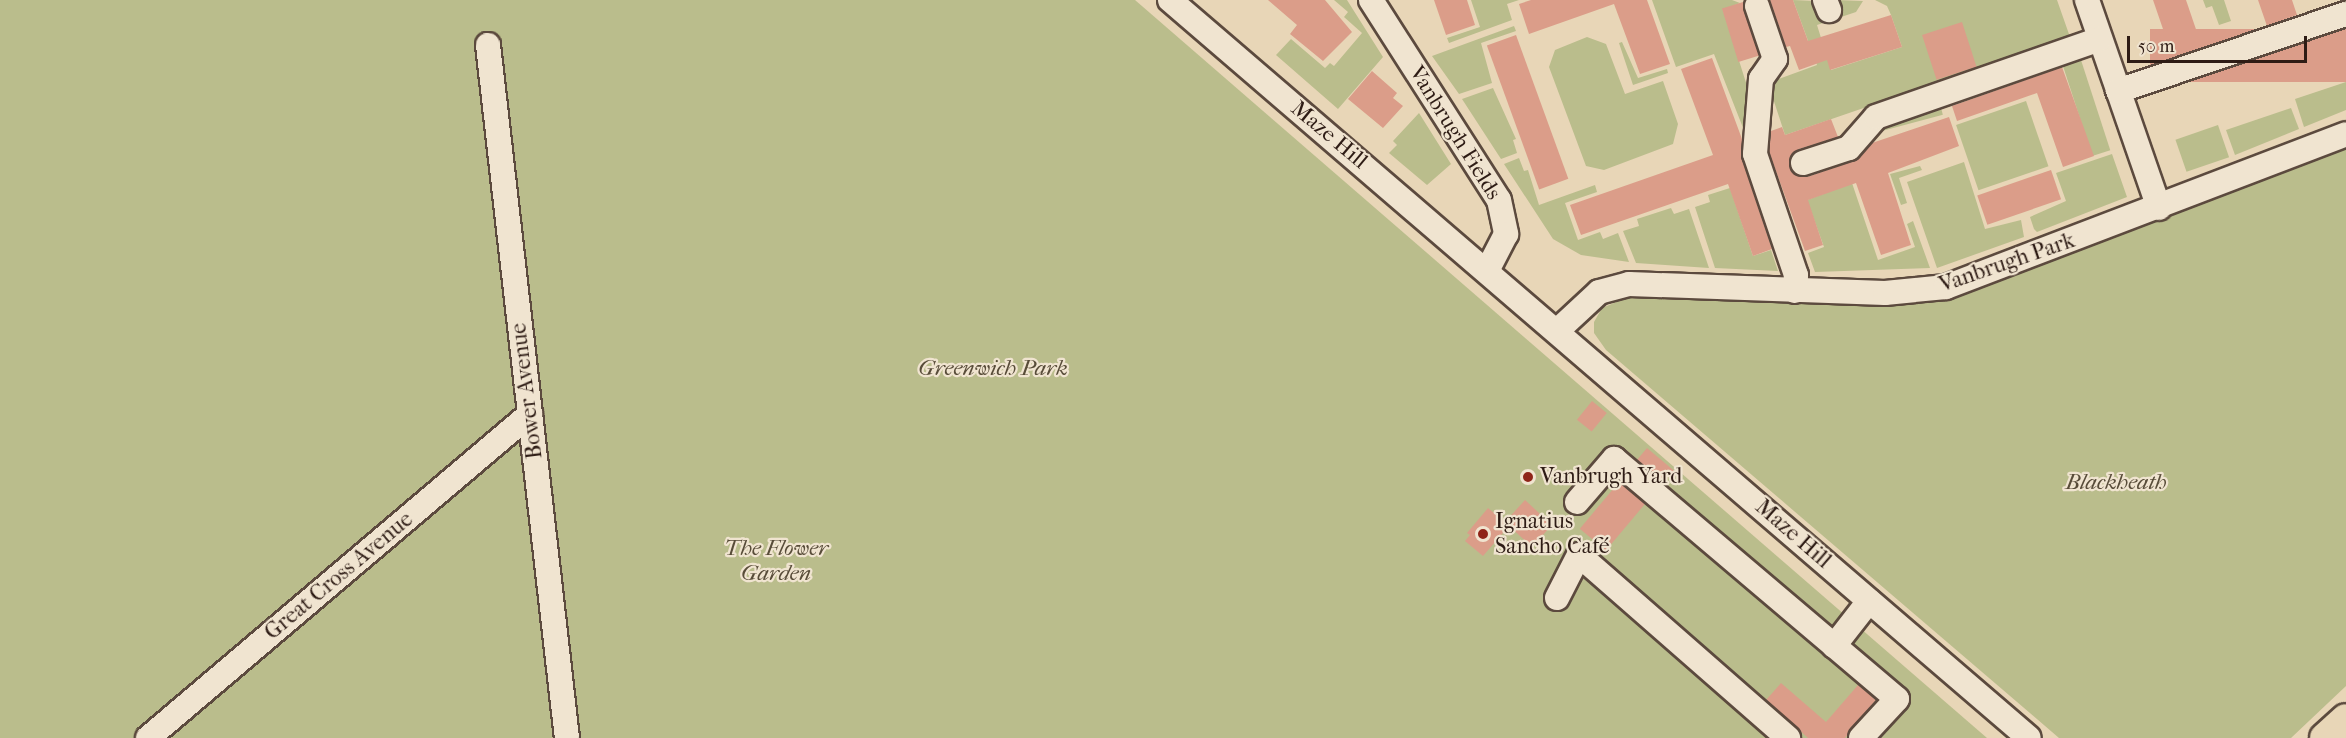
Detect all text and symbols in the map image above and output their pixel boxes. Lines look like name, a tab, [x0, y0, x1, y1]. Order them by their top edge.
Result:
scale bar	[2130, 24, 2310, 62]
text: 50 m	[2138, 36, 2174, 57]
street label: Vanbrugh Fields	[1403, 61, 1507, 205]
street label: Maze Hill	[1285, 95, 1373, 175]
street label: Vanbrugh Park	[1936, 227, 2078, 299]
street label: Bower Avenue	[506, 321, 548, 461]
park label: Greenwich Park	[918, 356, 1068, 382]
place label: Vanbrugh Yard	[1540, 464, 1682, 490]
marker: Vanbrugh Yard	[1521, 470, 1535, 484]
park label: Blackheath	[2066, 470, 2166, 496]
street label: Maze Hill	[1750, 494, 1836, 574]
street label: Great Cross Avenue	[259, 506, 419, 646]
place label: Ignatius Sancho Café	[1495, 508, 1610, 560]
marker: Ignatius Sancho Café	[1476, 527, 1490, 541]
park label: The Flower Garden	[724, 535, 828, 586]

